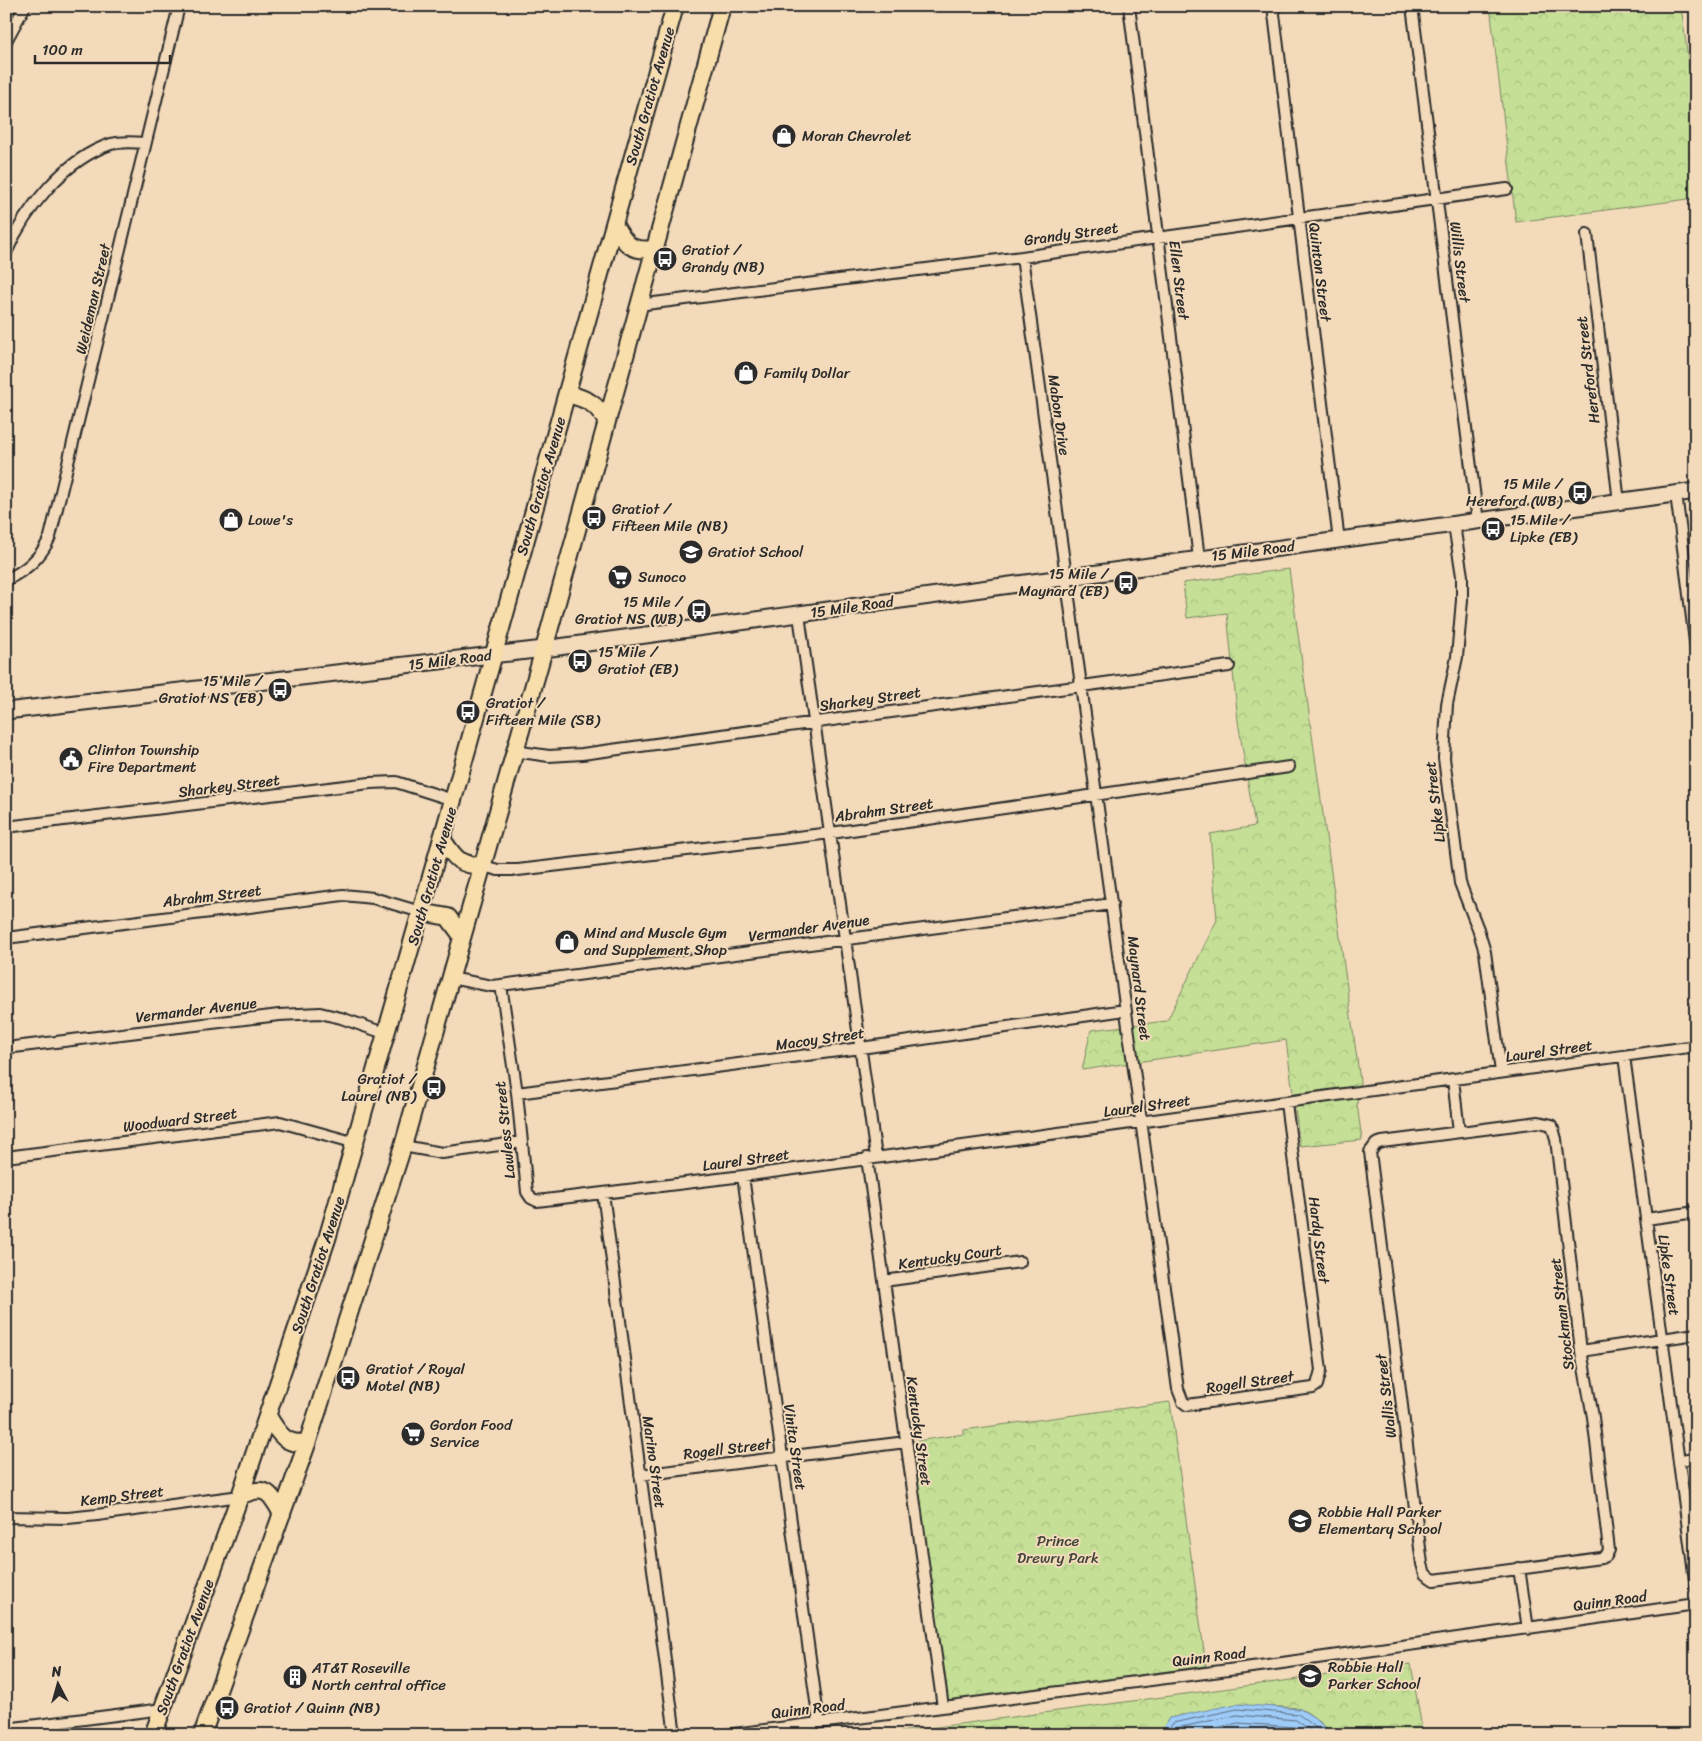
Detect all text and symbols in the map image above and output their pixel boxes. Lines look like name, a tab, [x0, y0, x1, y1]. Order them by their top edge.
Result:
street label: South Gratiot Avenue	[618, 23, 682, 168]
scale bar	[35, 32, 170, 64]
text: 100 m	[42, 37, 83, 63]
shop icon: Moran Chevrolet	[771, 123, 797, 149]
place label: Moran Chevrolet	[802, 123, 912, 149]
street label: Grandy Street	[1022, 214, 1120, 253]
street label: Willis Street	[1442, 220, 1478, 305]
street label: Quinton Street	[1301, 221, 1339, 324]
place label: Gratiot / Grandy (NB)	[682, 237, 764, 280]
street label: Ellen Street	[1161, 239, 1197, 322]
street label: Weideman Street	[68, 240, 119, 357]
bus stop icon: Gratiot / Grandy (NB)	[652, 246, 678, 272]
street label: Hereford Street	[1568, 314, 1607, 425]
shop icon: Family Dollar	[733, 360, 759, 386]
place label: Family Dollar	[764, 360, 851, 386]
street label: Mabon Drive	[1040, 373, 1078, 457]
street label: South Gratiot Avenue	[509, 413, 573, 558]
place label: 15 Mile / Hereford (WB)	[1466, 471, 1564, 514]
bus stop icon: 15 Mile / Hereford (WB)	[1567, 480, 1593, 506]
place label: Gratiot / Fifteen Mile (NB)	[612, 496, 728, 539]
bus stop icon: Gratiot / Fifteen Mile (NB)	[581, 505, 607, 531]
shop icon: Lowe's	[218, 507, 244, 533]
place label: Lowe's	[248, 507, 293, 533]
place label: 15 Mile / Lipke (EB)	[1510, 507, 1578, 550]
bus stop icon: 15 Mile / Lipke (EB)	[1480, 516, 1506, 542]
street label: 15 Mile Road	[1210, 533, 1297, 569]
school or university icon: Gratiot School	[678, 539, 704, 565]
place label: Gratiot School	[708, 539, 804, 565]
place label: 15 Mile / Maynard (EB)	[1018, 561, 1110, 604]
supermarket icon: Sunoco	[607, 564, 633, 590]
place label: Sunoco	[638, 564, 687, 590]
bus stop icon: 15 Mile / Maynard (EB)	[1113, 570, 1139, 596]
street label: 15 Mile Road	[809, 588, 896, 626]
place label: 15 Mile / Gratiot NS (WB)	[575, 589, 684, 632]
bus stop icon: 15 Mile / Gratiot NS (WB)	[686, 598, 712, 624]
place label: 15 Mile / Gratiot (EB)	[598, 639, 678, 682]
street label: 15 Mile Road	[407, 642, 494, 678]
bus stop icon: 15 Mile / Gratiot (EB)	[567, 648, 593, 674]
place label: 15 Mile / Gratiot NS (EB)	[159, 668, 264, 711]
bus stop icon: 15 Mile / Gratiot NS (EB)	[267, 677, 293, 703]
street label: Sharkey Street	[818, 679, 923, 719]
place label: Gratiot / Fifteen Mile (SB)	[486, 690, 600, 733]
bus stop icon: Gratiot / Fifteen Mile (SB)	[455, 699, 481, 725]
place label: Clinton Township Fire Department	[88, 737, 199, 780]
public building icon: Clinton Township Fire Department	[58, 746, 84, 772]
street label: Lipke Street	[1417, 759, 1453, 844]
street label: Sharkey Street	[177, 767, 282, 805]
street label: Abrahm Street	[832, 790, 935, 830]
street label: South Gratiot Avenue	[400, 803, 464, 948]
street label: Abrahm Street	[160, 877, 263, 915]
street label: Vermander Avenue	[747, 907, 871, 949]
place label: Mind and Muscle Gym and Supplement Shop	[584, 920, 727, 963]
shop icon: Mind and Muscle Gym and Supplement Shop	[554, 929, 580, 955]
street label: Maynard Street	[1120, 934, 1158, 1042]
street label: Vermander Avenue	[134, 990, 258, 1030]
street label: Macoy Street	[774, 1020, 867, 1058]
street label: Laurel Street	[1504, 1032, 1595, 1070]
place label: Gratiot / Laurel (NB)	[341, 1066, 418, 1109]
bus stop icon: Gratiot / Laurel (NB)	[421, 1075, 447, 1101]
street label: Lawless Street	[487, 1080, 523, 1180]
street label: Laurel Street	[1102, 1087, 1193, 1125]
street label: Woodward Street	[122, 1100, 239, 1140]
street label: Laurel Street	[701, 1141, 792, 1179]
street label: South Gratiot Avenue	[284, 1193, 353, 1337]
street label: Hardy Street	[1301, 1195, 1337, 1286]
street label: Lipke Street	[1650, 1233, 1688, 1318]
street label: Kentucky Court	[897, 1237, 1004, 1277]
street label: Stockman Street	[1542, 1256, 1582, 1372]
street label: Wallis Street	[1368, 1351, 1404, 1440]
place label: Gratiot / Royal Motel (NB)	[366, 1356, 465, 1399]
street label: Rogell Street	[1205, 1363, 1296, 1401]
bus stop icon: Gratiot / Royal Motel (NB)	[335, 1365, 361, 1391]
street label: Kentucky Street	[898, 1375, 940, 1488]
street label: Vinita Street	[776, 1402, 814, 1492]
place label: Gordon Food Service	[430, 1412, 513, 1455]
street label: Marino Street	[635, 1414, 673, 1510]
supermarket icon: Gordon Food Service	[400, 1421, 426, 1447]
street label: Rogell Street	[682, 1431, 773, 1467]
street label: Kemp Street	[79, 1478, 166, 1514]
place label: Robbie Hall Parker Elementary School	[1318, 1499, 1443, 1542]
school or university icon: Robbie Hall Parker Elementary School	[1287, 1508, 1313, 1534]
park label: Prince Drewry Park	[1017, 1528, 1099, 1571]
street label: South Gratiot Avenue	[148, 1575, 222, 1719]
street label: Quinn Road	[1572, 1583, 1650, 1619]
street label: Quinn Road	[1171, 1639, 1248, 1674]
place label: Robbie Hall Parker School	[1328, 1654, 1421, 1697]
place label: AT&T Roseville North central office	[311, 1655, 446, 1698]
north arrow	[32, 1658, 82, 1708]
text: N	[50, 1659, 63, 1685]
school or university icon: Robbie Hall Parker School	[1297, 1663, 1323, 1689]
building icon: AT&T Roseville North central office	[282, 1664, 308, 1690]
street label: Quinn Road	[770, 1691, 847, 1726]
bus stop icon: Gratiot / Quinn (NB)	[214, 1695, 240, 1721]
place label: Gratiot / Quinn (NB)	[244, 1695, 380, 1721]

